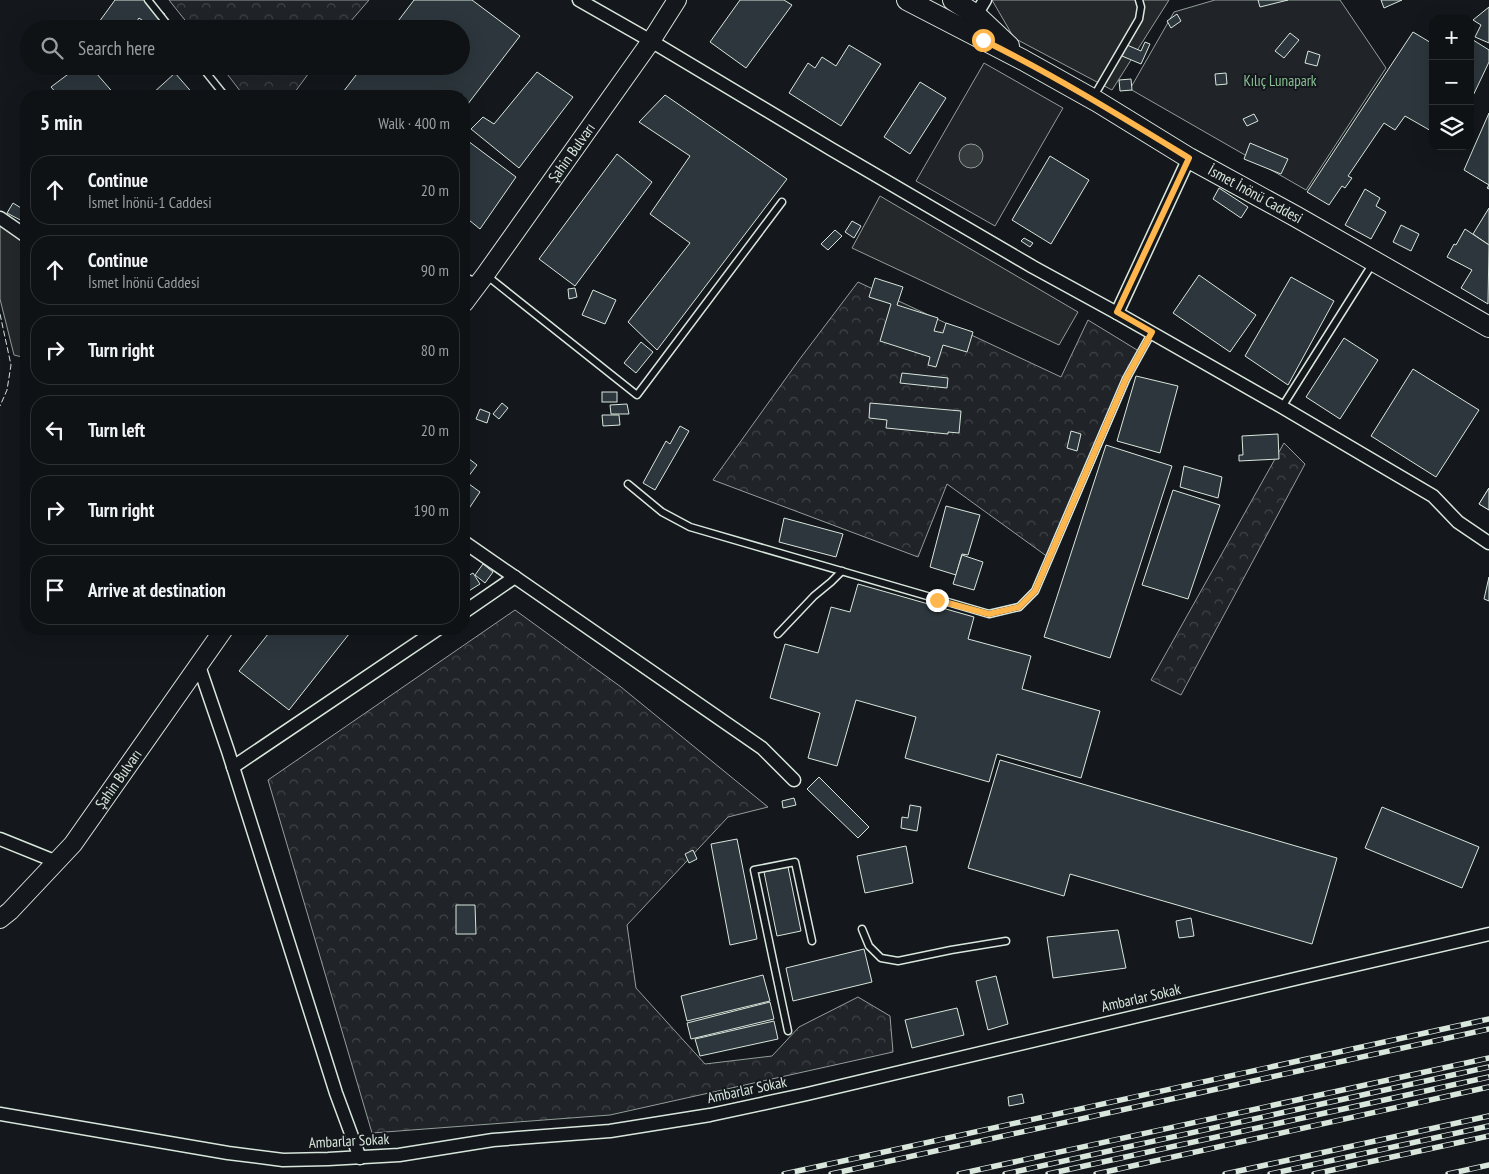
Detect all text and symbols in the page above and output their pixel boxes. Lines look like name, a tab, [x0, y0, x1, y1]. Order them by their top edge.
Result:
map controls	[1429, 15, 1474, 150]
button: +	[1429, 15, 1474, 60]
search box	[20, 20, 470, 75]
route start	[972, 29, 995, 52]
icon: search	[38, 34, 66, 62]
text: Search here	[78, 36, 155, 60]
button: −	[1429, 60, 1474, 105]
park label: Kılıç Lunapark	[1243, 71, 1317, 90]
button: layers	[1429, 105, 1474, 150]
text: 5 min	[40, 109, 82, 136]
text: Walk · 400 m	[378, 113, 450, 133]
street label: Şahin Bulvarı	[544, 119, 599, 186]
street label: İsmet İnönü Caddesi	[1205, 160, 1306, 227]
text: Continue	[88, 168, 148, 192]
icon: ahead	[41, 176, 69, 204]
text: 20 m	[421, 180, 449, 200]
text: İsmet İnönü-1 Caddesi	[88, 192, 212, 212]
text: Continue	[88, 248, 148, 272]
icon: ahead	[41, 256, 69, 284]
text: 90 m	[421, 260, 449, 280]
text: İsmet İnönü Caddesi	[88, 272, 200, 292]
icon: right	[41, 336, 69, 364]
text: Turn right	[88, 338, 154, 362]
text: 80 m	[421, 340, 449, 360]
icon: left	[41, 416, 69, 444]
text: Turn left	[88, 418, 145, 442]
text: 20 m	[421, 420, 449, 440]
icon: right	[41, 496, 69, 524]
text: Turn right	[88, 498, 154, 522]
text: 190 m	[414, 500, 449, 520]
icon: arrive	[41, 576, 69, 604]
text: Arrive at destination	[88, 578, 226, 602]
route end	[926, 589, 949, 612]
street label: Şahin Bulvarı	[91, 745, 146, 812]
street label: Ambarlar Sokak	[1099, 979, 1183, 1016]
street label: Ambarlar Sokak	[705, 1072, 789, 1107]
street label: Ambarlar Sokak	[308, 1129, 390, 1152]

